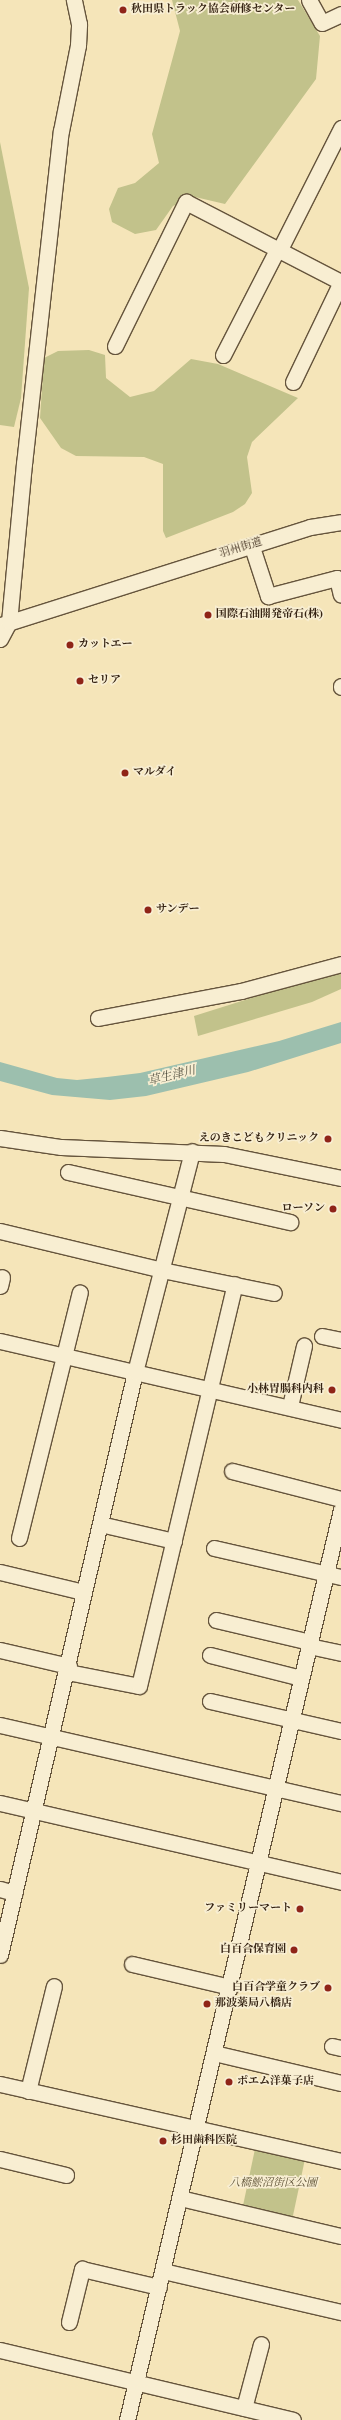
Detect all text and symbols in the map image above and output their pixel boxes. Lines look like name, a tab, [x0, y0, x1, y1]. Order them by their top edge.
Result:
place label: 秋田県トラック協会研修センター	[131, 3, 296, 17]
marker: 秋田県トラック協会研修センター	[118, 5, 128, 15]
street label: 羽州街道	[218, 536, 264, 562]
place label: 国際石油開発帝石(株)	[216, 608, 323, 622]
marker: 国際石油開発帝石(株)	[203, 610, 213, 620]
place label: カットエー	[78, 638, 133, 652]
marker: カットエー	[65, 640, 75, 650]
place label: セリア	[88, 674, 121, 688]
marker: セリア	[75, 676, 85, 686]
place label: マルダイ	[133, 766, 177, 780]
marker: マルダイ	[120, 768, 130, 778]
place label: サンデー	[156, 903, 200, 917]
marker: サンデー	[143, 905, 153, 915]
water label: 草生津川	[147, 1064, 197, 1090]
place label: えのきこどもクリニック	[198, 1132, 319, 1146]
marker: えのきこどもクリニック	[322, 1133, 334, 1145]
place label: ローソン	[281, 1202, 325, 1216]
marker: ローソン	[328, 1204, 338, 1214]
place label: 小林胃腸科内科	[247, 1383, 324, 1397]
marker: 小林胃腸科内科	[327, 1385, 337, 1395]
place label: ファミリーマート	[204, 1902, 292, 1916]
marker: ファミリーマート	[295, 1904, 305, 1914]
place label: 白百合保育園	[220, 1943, 286, 1957]
marker: 白百合保育園	[289, 1945, 299, 1955]
place label: 白百合学童クラブ	[232, 1981, 320, 1995]
marker: 白百合学童クラブ	[323, 1983, 333, 1993]
place label: 那波薬局八橋店	[215, 1997, 292, 2011]
marker: 那波薬局八橋店	[202, 1999, 212, 2009]
place label: ポエム洋菓子店	[237, 2075, 314, 2089]
marker: ポエム洋菓子店	[224, 2077, 234, 2087]
place label: 杉田歯科医院	[171, 2134, 237, 2148]
marker: 杉田歯科医院	[158, 2136, 168, 2146]
park label: 八橋鯲沼街区公園	[229, 2177, 317, 2191]

